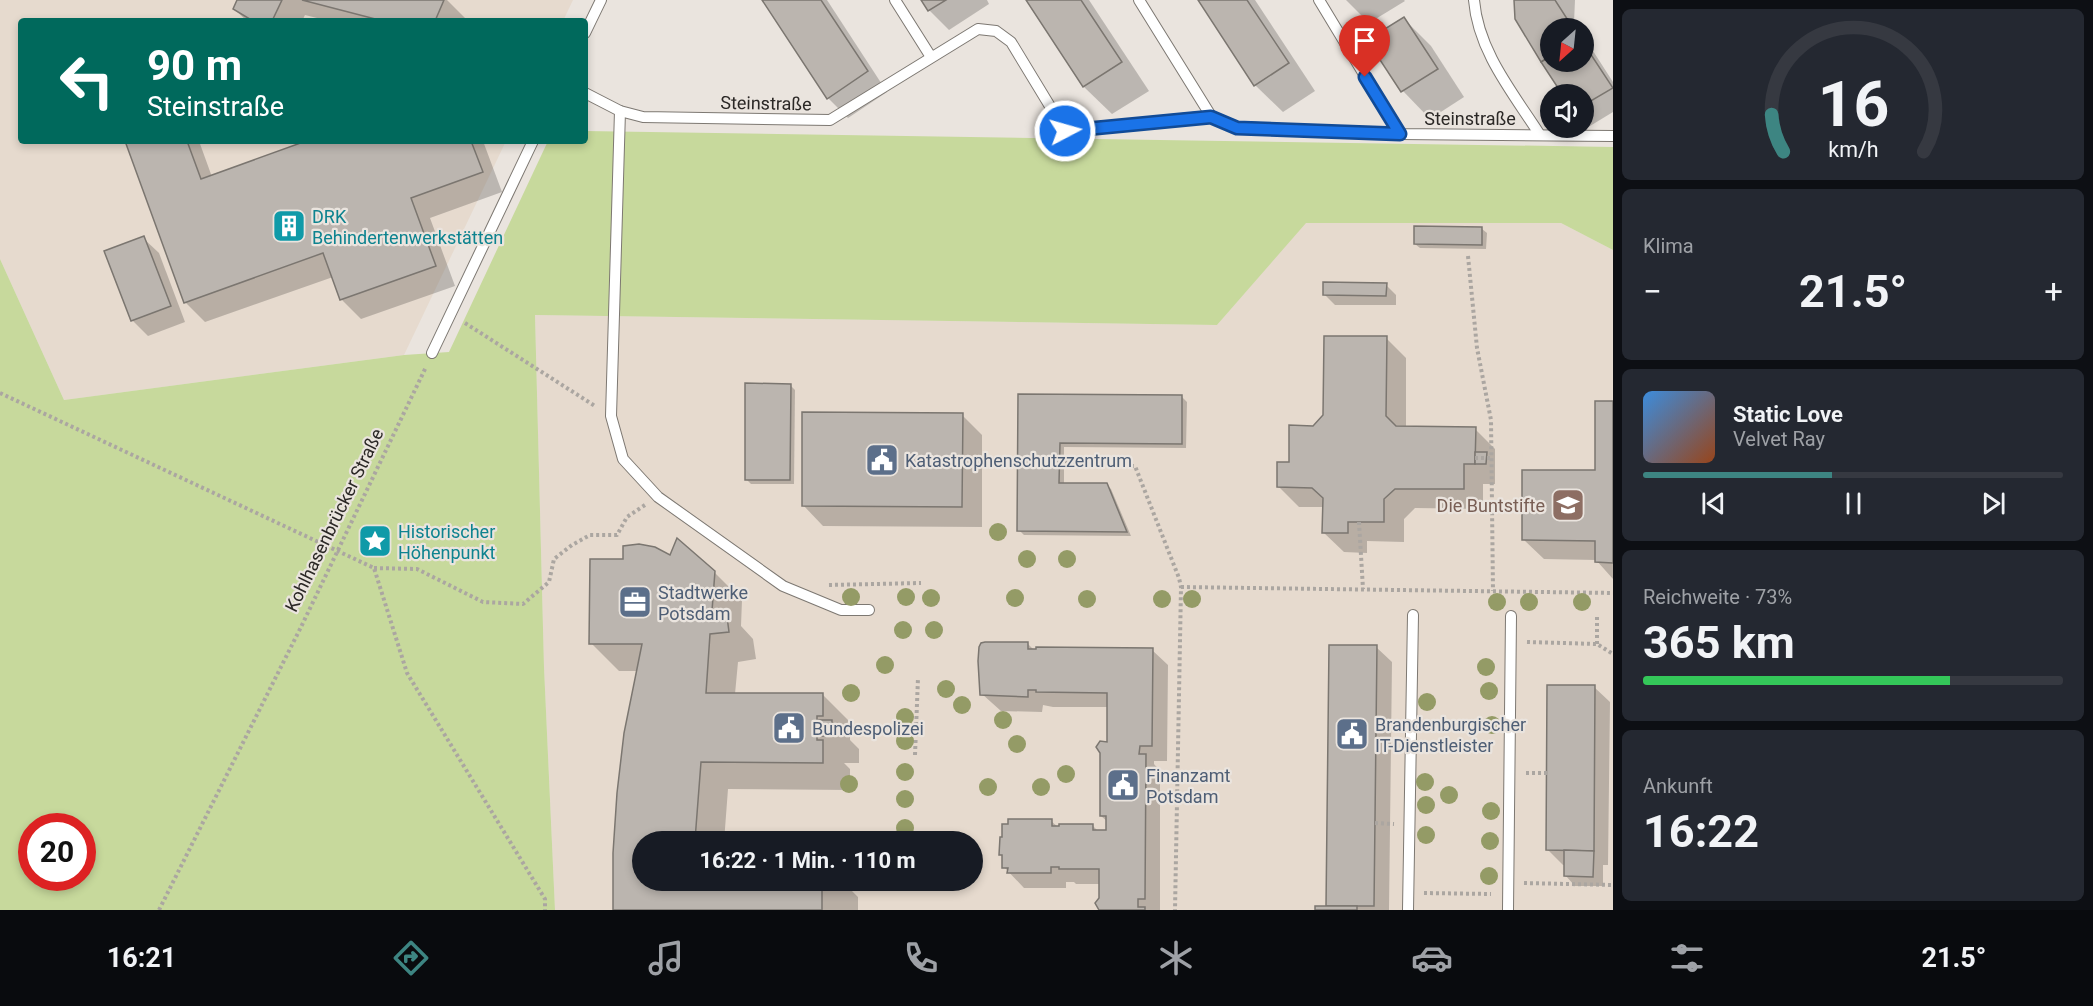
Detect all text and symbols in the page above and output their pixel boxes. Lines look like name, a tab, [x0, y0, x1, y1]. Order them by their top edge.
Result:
pin	[1339, 15, 1390, 77]
north arrow	[1540, 18, 1594, 72]
map controls	[1540, 18, 1594, 138]
icon: arrive	[1348, 24, 1381, 57]
text: 90 m	[147, 41, 242, 90]
icon: left	[48, 42, 126, 120]
text: 16	[1817, 68, 1889, 141]
button: sound	[1540, 84, 1594, 138]
text: Steinstraße	[147, 91, 284, 123]
street label: Steinstraße	[720, 92, 812, 114]
position arrow	[1033, 99, 1097, 163]
street label: Steinstraße	[1424, 108, 1516, 129]
text: km/h	[1828, 137, 1878, 162]
place label: DRK Behindertenwerkstätten	[312, 206, 503, 248]
building icon: DRK Behindertenwerkstätten	[271, 208, 307, 244]
text: Klima	[1643, 234, 1694, 258]
text: 21.5°	[1799, 265, 1907, 318]
text: −	[1643, 272, 1662, 311]
text: +	[2044, 272, 2063, 311]
text: Static Love	[1733, 402, 1843, 427]
street label: Kohlhasenbrücker Straße	[280, 425, 388, 615]
text: Velvet Ray	[1733, 427, 1825, 451]
public building icon: Katastrophenschutzzentrum	[864, 442, 900, 478]
place label: Katastrophenschutzzentrum	[905, 450, 1132, 471]
school or university icon: Die Buntstifte	[1550, 487, 1586, 523]
icon: previous	[1697, 487, 1730, 520]
icon: pause	[1837, 487, 1870, 520]
icon: next	[1977, 487, 2010, 520]
place label: Die Buntstifte	[1437, 495, 1545, 516]
place label: Historischer Höhenpunkt	[398, 521, 496, 563]
place icon: Historischer Höhenpunkt	[357, 523, 393, 559]
place label: Stadtwerke Potsdam	[658, 582, 748, 624]
office icon: Stadtwerke Potsdam	[617, 584, 653, 620]
text: Reichweite · 73%	[1643, 585, 1792, 609]
text: 365 km	[1643, 616, 1795, 669]
public building icon: Bundespolizei	[771, 710, 807, 746]
place label: Brandenburgischer IT-Dienstleister	[1375, 714, 1526, 756]
public building icon: Brandenburgischer IT-Dienstleister	[1334, 716, 1370, 752]
place label: Bundespolizei	[812, 718, 924, 739]
place label: Finanzamt Potsdam	[1146, 765, 1231, 807]
public building icon: Finanzamt Potsdam	[1105, 767, 1141, 803]
text: Ankunft	[1643, 774, 1713, 798]
text: 16:22	[1643, 805, 1759, 858]
speed limit sign: 20	[18, 813, 96, 891]
text: 16:22 · 1 Min. · 110 m	[699, 848, 916, 873]
icon: directions	[390, 937, 432, 979]
icon: music	[645, 937, 687, 979]
icon: phone	[900, 937, 942, 979]
icon: climate	[1155, 937, 1197, 979]
icon: car	[1411, 937, 1453, 979]
icon: filters	[1666, 937, 1708, 979]
text: 16:21	[107, 942, 176, 974]
text: 21.5°	[1921, 942, 1986, 974]

